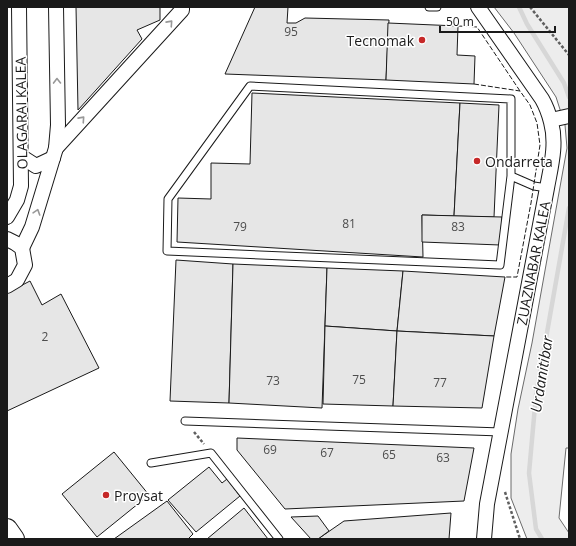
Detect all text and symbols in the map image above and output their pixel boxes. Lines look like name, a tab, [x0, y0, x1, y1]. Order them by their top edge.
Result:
scale bar	[440, 8, 555, 34]
text: 50 m	[446, 13, 474, 30]
one-way arrow	[165, 20, 172, 28]
house number: 95	[284, 23, 298, 40]
place label: Tecnomak	[347, 31, 415, 50]
marker: Tecnomak	[417, 35, 427, 45]
street label: OLAGARAI KALEA	[11, 56, 31, 169]
one-way arrow	[53, 78, 61, 84]
one-way arrow	[77, 116, 85, 124]
place label: Ondarreta	[485, 152, 553, 171]
marker: Ondarreta	[472, 156, 482, 166]
street label: ZUAZNABAR KALEA	[512, 199, 554, 327]
one-way arrow	[32, 208, 41, 215]
house number: 81	[342, 215, 356, 232]
house number: 79	[233, 218, 247, 235]
house number: 83	[451, 218, 465, 235]
house number: 2	[42, 328, 49, 345]
water label: Urdanitibar	[525, 333, 557, 414]
house number: 75	[352, 371, 366, 388]
house number: 73	[266, 372, 280, 389]
house number: 77	[433, 374, 447, 391]
house number: 69	[263, 441, 277, 458]
house number: 67	[320, 444, 334, 461]
house number: 65	[382, 446, 396, 463]
house number: 63	[436, 449, 450, 466]
place label: Proysat	[114, 486, 163, 505]
marker: Proysat	[101, 490, 111, 500]

